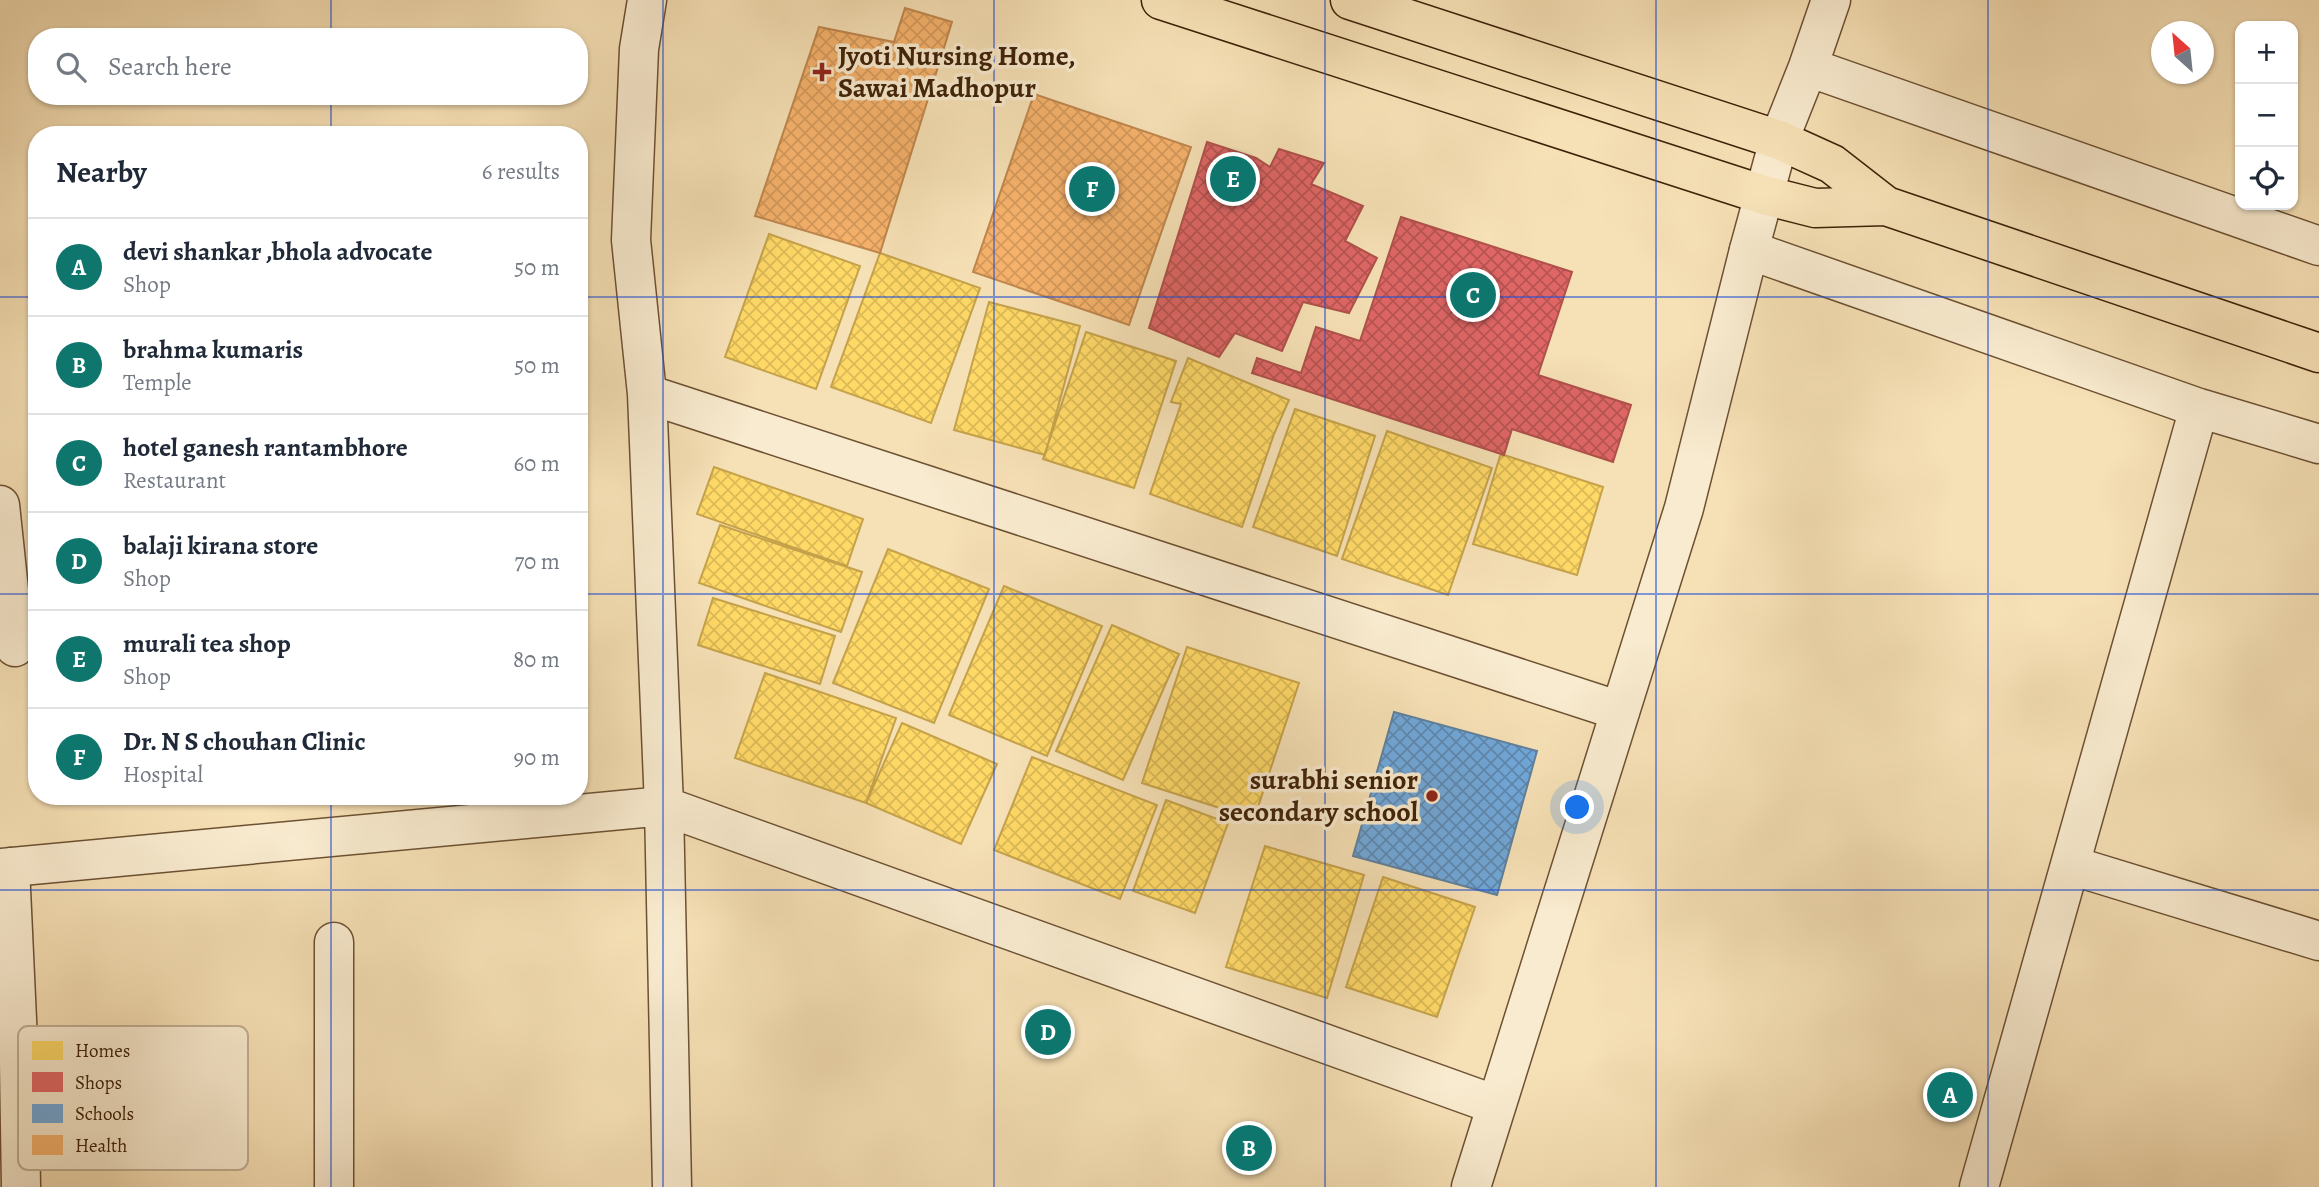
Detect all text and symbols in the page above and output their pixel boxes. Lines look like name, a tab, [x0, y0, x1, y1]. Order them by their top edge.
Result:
north arrow	[2151, 21, 2214, 84]
map controls	[2235, 21, 2298, 210]
button: +	[2235, 21, 2298, 84]
search box	[28, 28, 588, 105]
place label: Jyoti Nursing Home, Sawai Madhopur	[838, 37, 1076, 107]
icon: search	[52, 48, 90, 86]
text: Search here	[108, 49, 232, 84]
marker: Jyoti Nursing Home, Sawai Madhopur	[812, 62, 832, 82]
button: −	[2235, 84, 2298, 147]
button: locate	[2235, 147, 2298, 210]
text: Nearby	[56, 152, 147, 192]
pin: E	[1210, 153, 1256, 205]
text: 6 results	[482, 156, 560, 187]
pin: F	[1069, 163, 1115, 215]
text: devi shankar ,bhola advocate	[123, 234, 432, 269]
text: A	[72, 252, 86, 283]
text: 50 m	[514, 252, 560, 283]
text: Shop	[123, 269, 171, 300]
pin: C	[1450, 269, 1496, 321]
text: brahma kumaris	[123, 332, 303, 367]
text: B	[72, 350, 86, 381]
text: 50 m	[514, 350, 560, 381]
text: Temple	[123, 367, 192, 398]
text: hotel ganesh rantambhore	[123, 430, 408, 465]
text: C	[72, 448, 86, 479]
text: 60 m	[513, 448, 560, 479]
text: Restaurant	[123, 465, 226, 496]
text: balaji kirana store	[123, 528, 318, 563]
text: D	[71, 546, 87, 577]
text: 70 m	[514, 546, 560, 577]
text: Shop	[123, 563, 171, 594]
text: murali tea shop	[123, 626, 291, 661]
text: E	[72, 644, 86, 675]
text: 80 m	[513, 644, 560, 675]
text: Shop	[123, 661, 171, 692]
text: Dr. N S chouhan Clinic	[123, 724, 366, 759]
text: F	[73, 742, 85, 773]
text: 90 m	[514, 742, 560, 773]
text: Hospital	[123, 759, 203, 790]
place label: surabhi senior secondary school	[1219, 761, 1419, 831]
marker: surabhi senior secondary school	[1424, 788, 1440, 804]
your location	[1560, 790, 1594, 824]
pin: D	[1025, 1006, 1071, 1058]
legend	[18, 1026, 248, 1170]
text: Homes	[75, 1038, 130, 1064]
pin: A	[1927, 1069, 1973, 1121]
text: Shops	[75, 1070, 122, 1096]
text: Schools	[75, 1101, 134, 1127]
pin: B	[1226, 1122, 1272, 1174]
text: Health	[75, 1133, 127, 1159]

